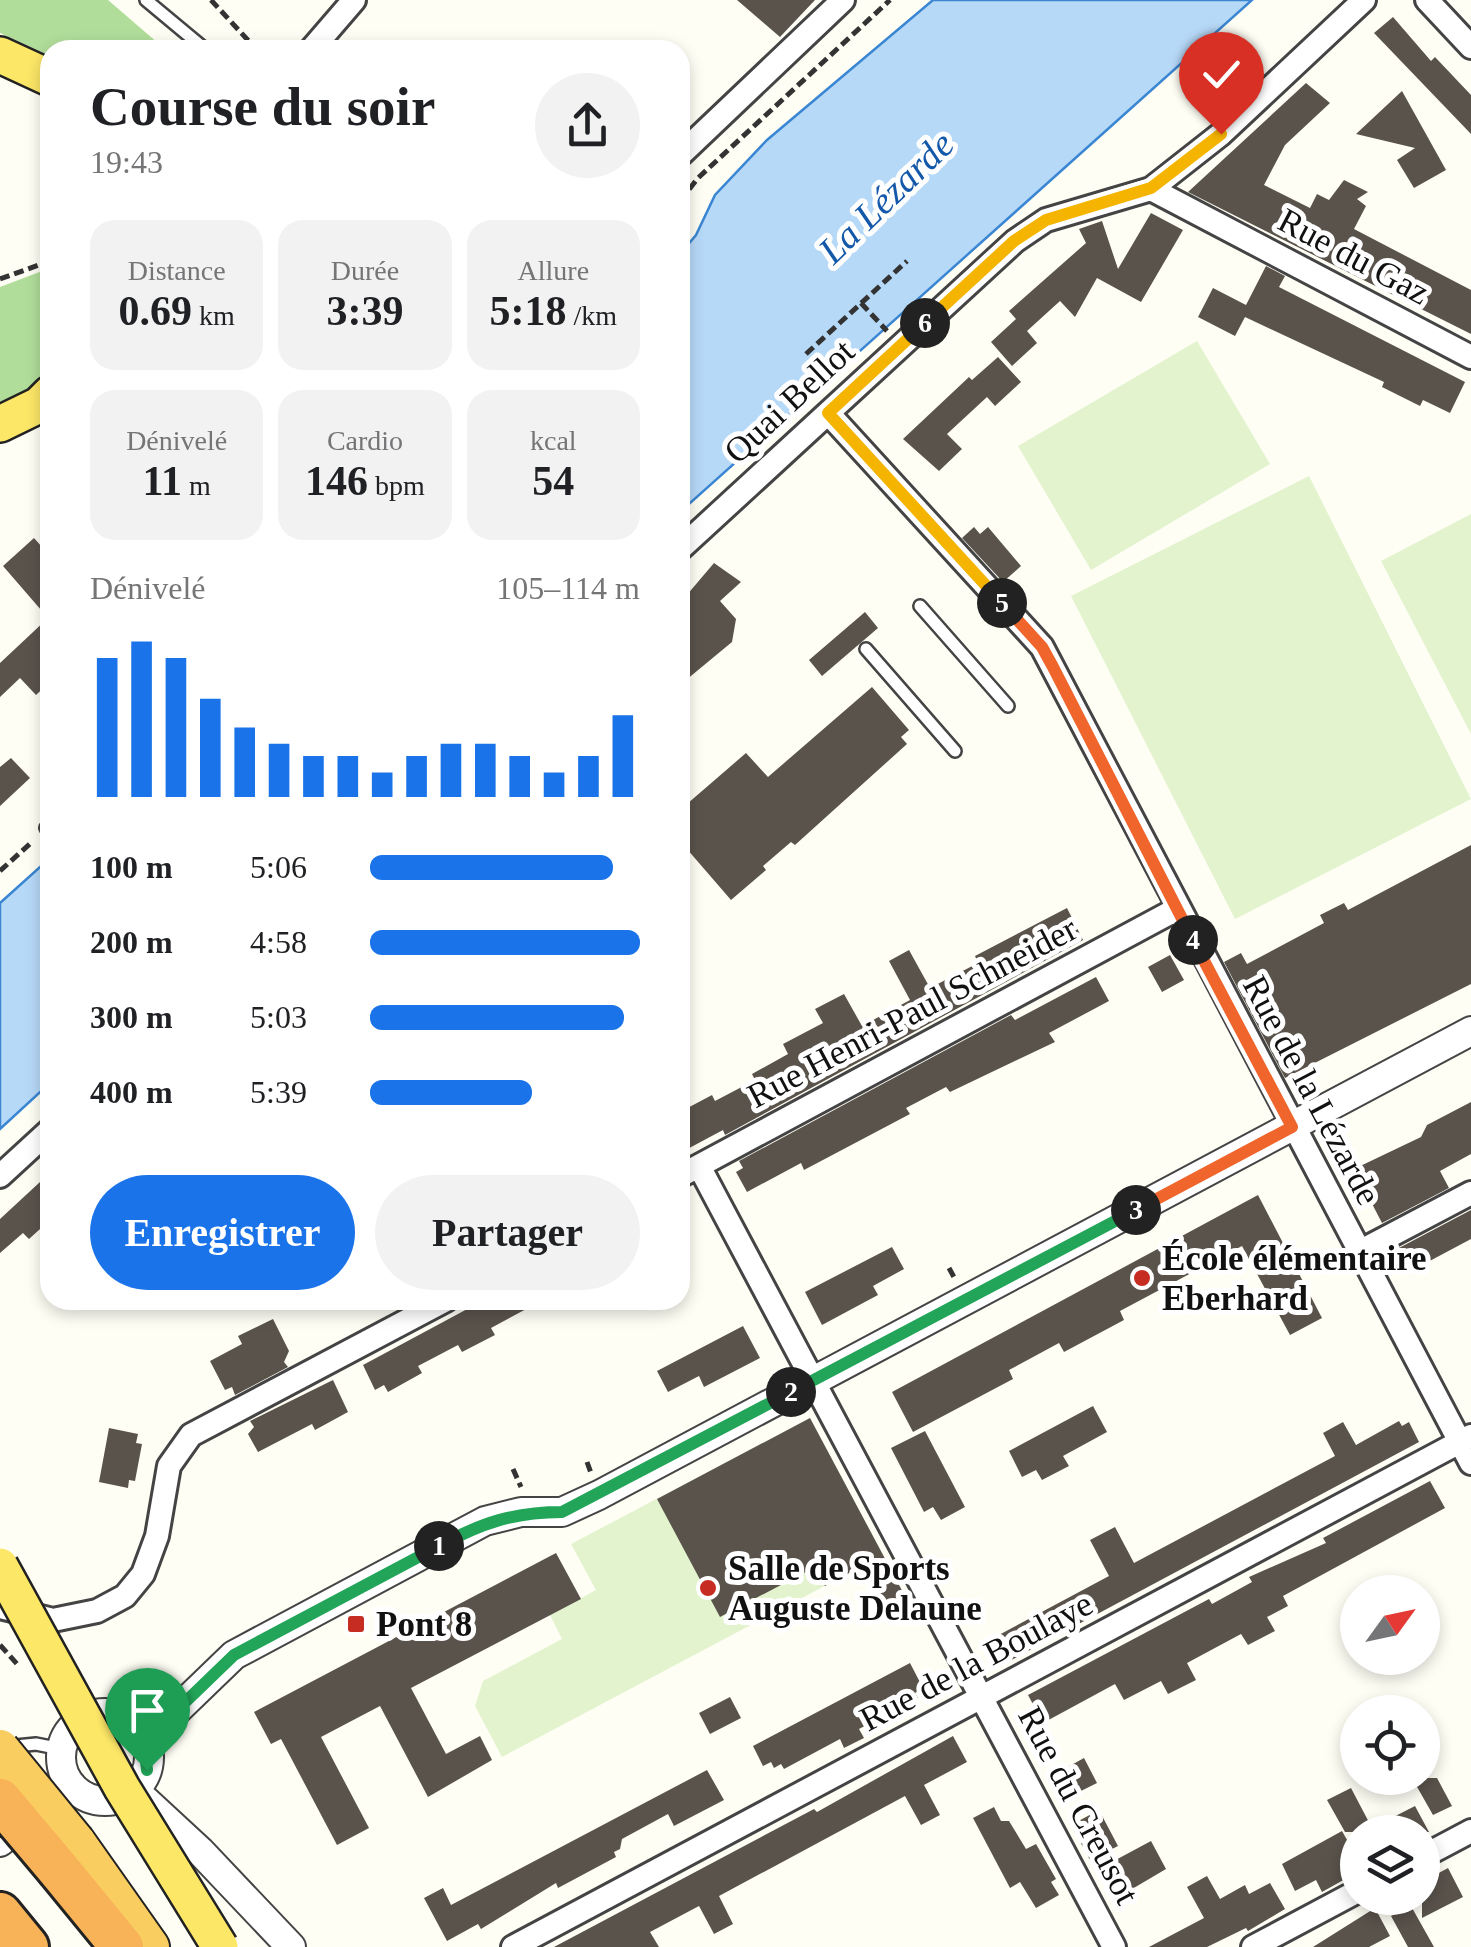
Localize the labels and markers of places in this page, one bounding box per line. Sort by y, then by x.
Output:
pin [1179,32,1264,135]
pin: 6 [900,298,950,348]
pin: 5 [977,578,1027,628]
pin: 4 [1168,915,1218,965]
pin: 3 [1111,1185,1161,1235]
place label: École élémentaire Eberhard [1162,1239,1427,1318]
marker: École élémentaire Eberhard [1131,1267,1153,1289]
pin: 2 [766,1367,816,1417]
pin: 1 [414,1521,464,1571]
place label: Salle de Sports Auguste Delaune [728,1549,982,1628]
marker: Salle de Sports Auguste Delaune [697,1577,719,1599]
place label: Pont 8 [376,1605,472,1644]
marker: Pont 8 [345,1613,367,1635]
pin [105,1668,190,1771]

